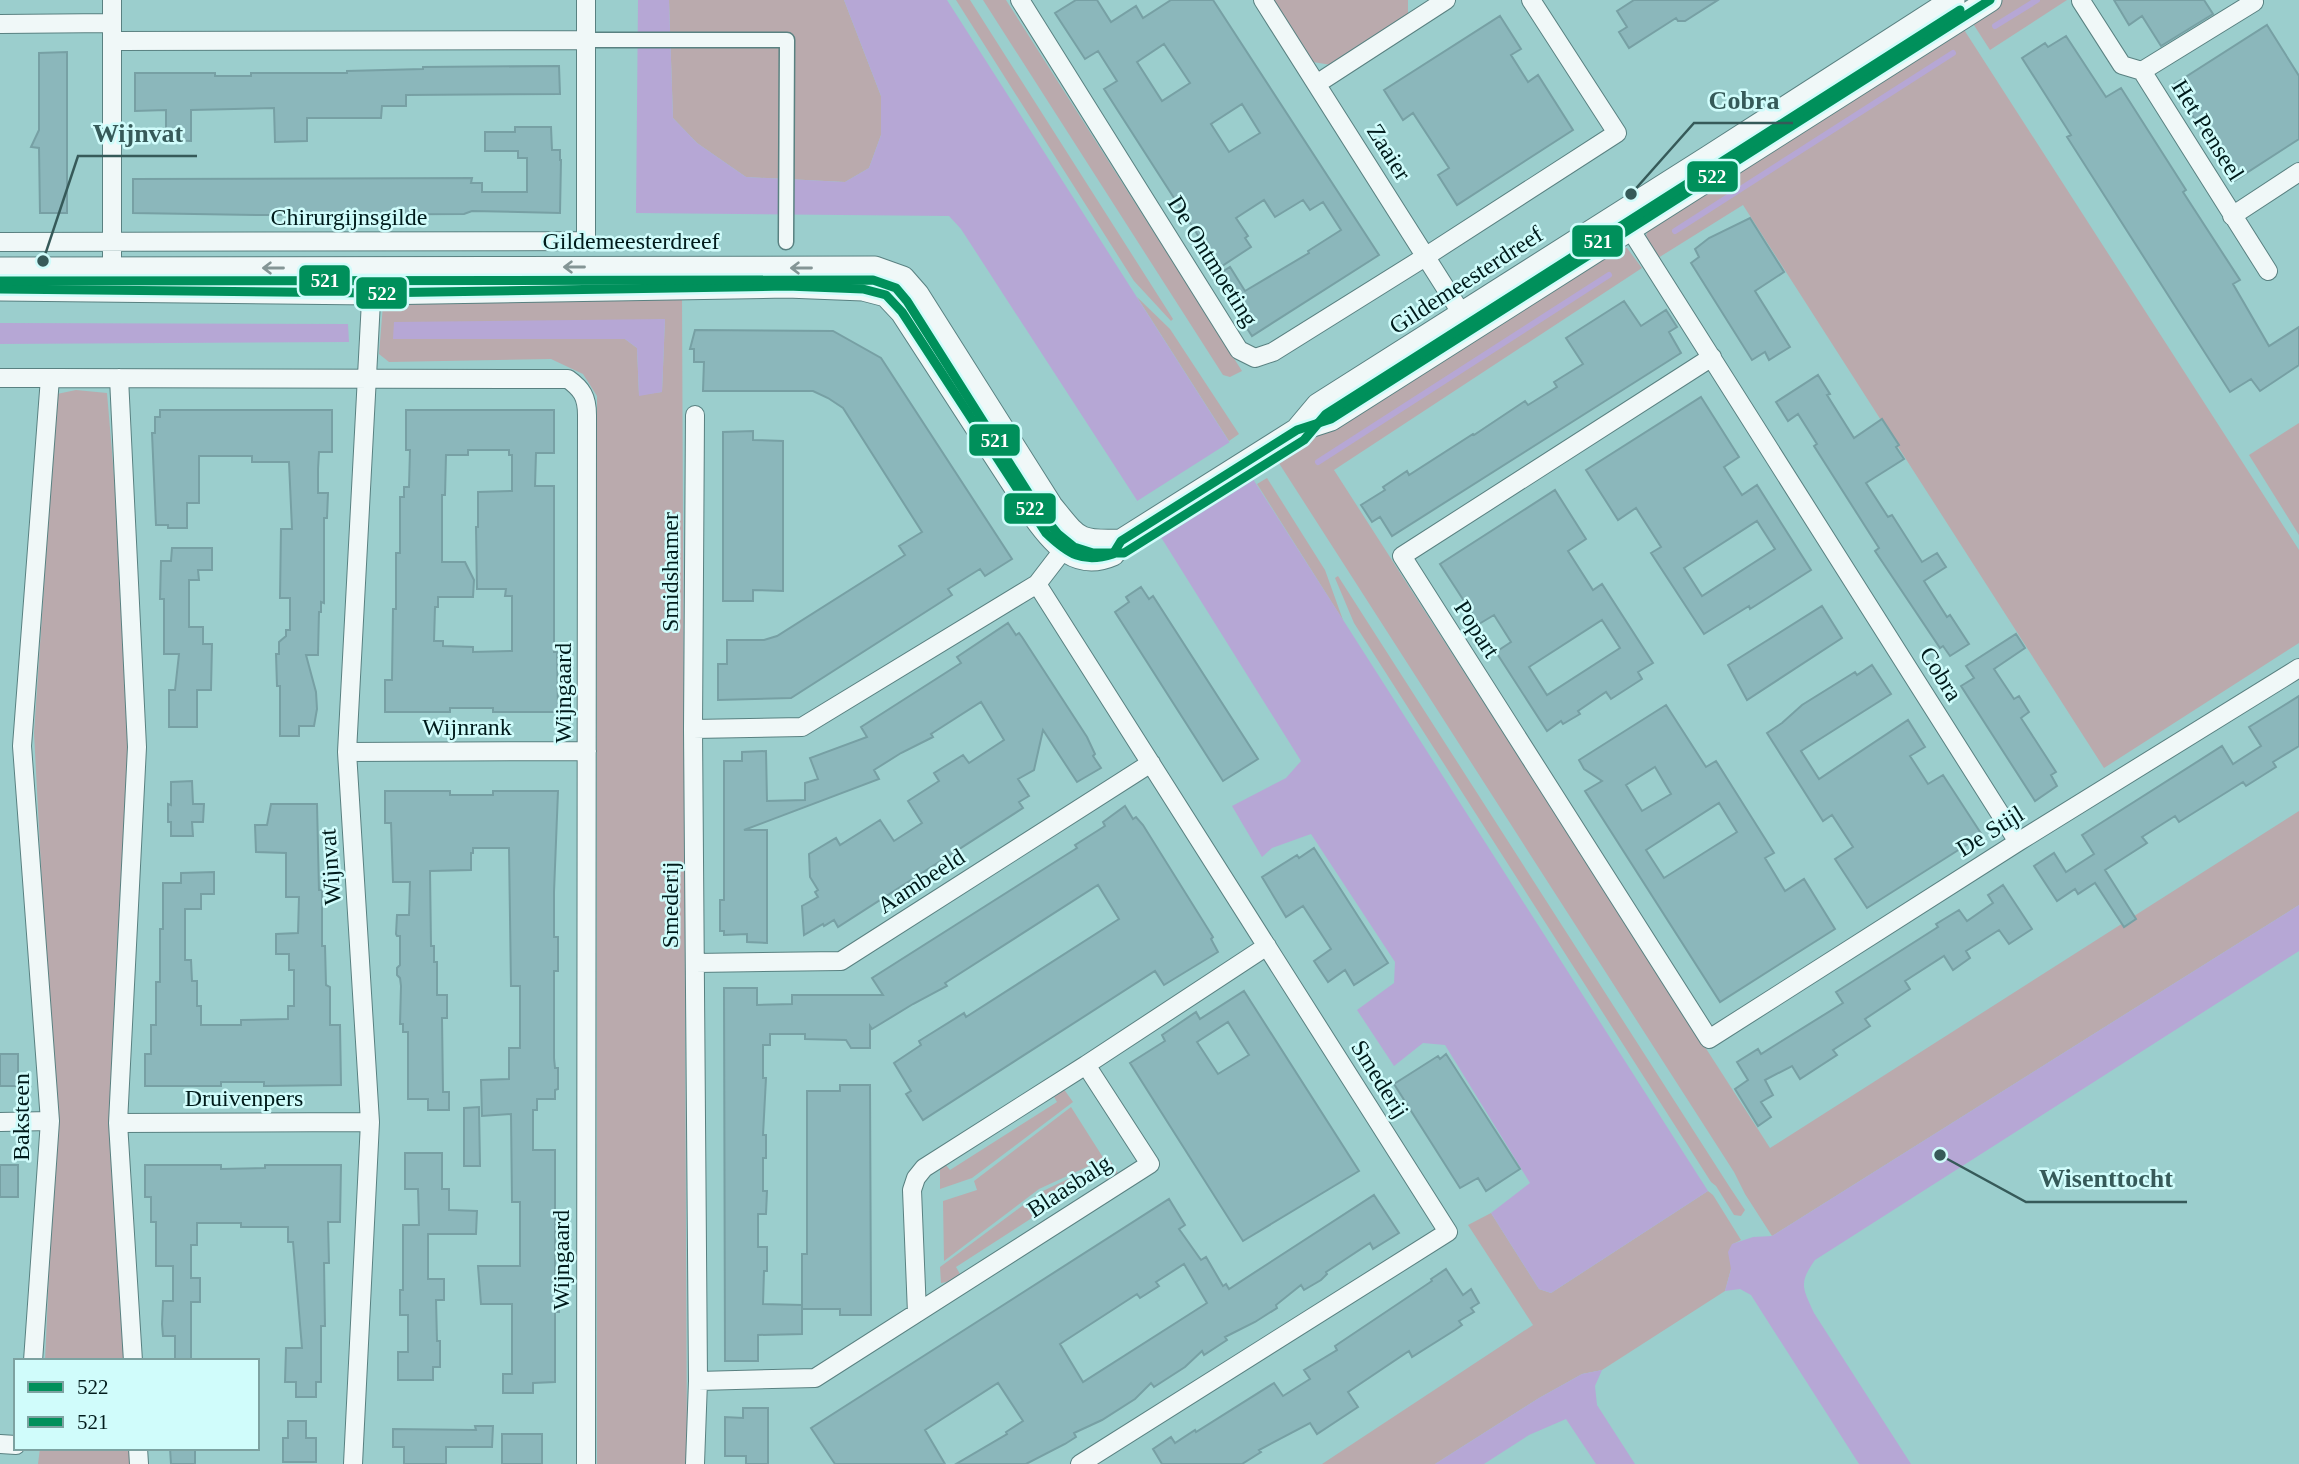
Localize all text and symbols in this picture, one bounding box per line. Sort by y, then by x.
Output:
street label: Het Penseel [2167,75,2249,185]
callout: Cobra [1694,76,1793,123]
text: Cobra [1709,86,1779,115]
callout: Wijnvat [78,109,197,156]
text: Wijnvat [93,119,184,148]
street label: Zaaier [1362,119,1416,185]
line badge: 522 [1686,160,1739,193]
text: 522 [1698,166,1726,187]
street label: De Ontmoeting [1163,191,1263,331]
street label: Chirurgijnsgilde [271,204,427,230]
street label: Gildemeesterdreef [1385,221,1547,339]
line badge: 521 [1571,224,1624,258]
street label: Gildemeesterdreef [542,228,720,254]
text: 521 [1584,231,1612,252]
one-way arrow [563,260,586,274]
one-way arrow [262,261,285,275]
one-way arrow [790,261,813,275]
line badge: 521 [298,264,351,297]
text: 521 [311,270,339,291]
line badge: 522 [355,276,408,310]
text: 522 [368,283,396,304]
line badge: 521 [968,423,1021,457]
text: 521 [981,430,1009,451]
line badge: 522 [1003,492,1057,525]
text: 522 [1016,498,1044,519]
street label: Smidshamer [657,512,683,632]
street label: Popart [1449,596,1505,663]
street label: Cobra [1914,642,1968,706]
street label: Wijngaard [550,643,576,743]
street label: Wijnrank [422,714,512,740]
street label: De Stijl [1952,800,2029,862]
street label: Wijnvat [314,828,346,906]
street label: Aambeeld [873,843,969,919]
street label: Smederij [657,862,683,948]
street label: Smederij [1346,1035,1414,1123]
street label: Baksteen [8,1073,34,1161]
street label: Druivenpers [185,1085,303,1111]
street label: Blaasbalg [1022,1149,1116,1223]
callout: Wisenttocht [2026,1155,2187,1202]
text: Wisenttocht [2039,1164,2173,1193]
street label: Wijngaard [548,1210,574,1310]
legend [14,1359,259,1450]
text: 522 [77,1375,109,1399]
text: 521 [77,1410,109,1434]

